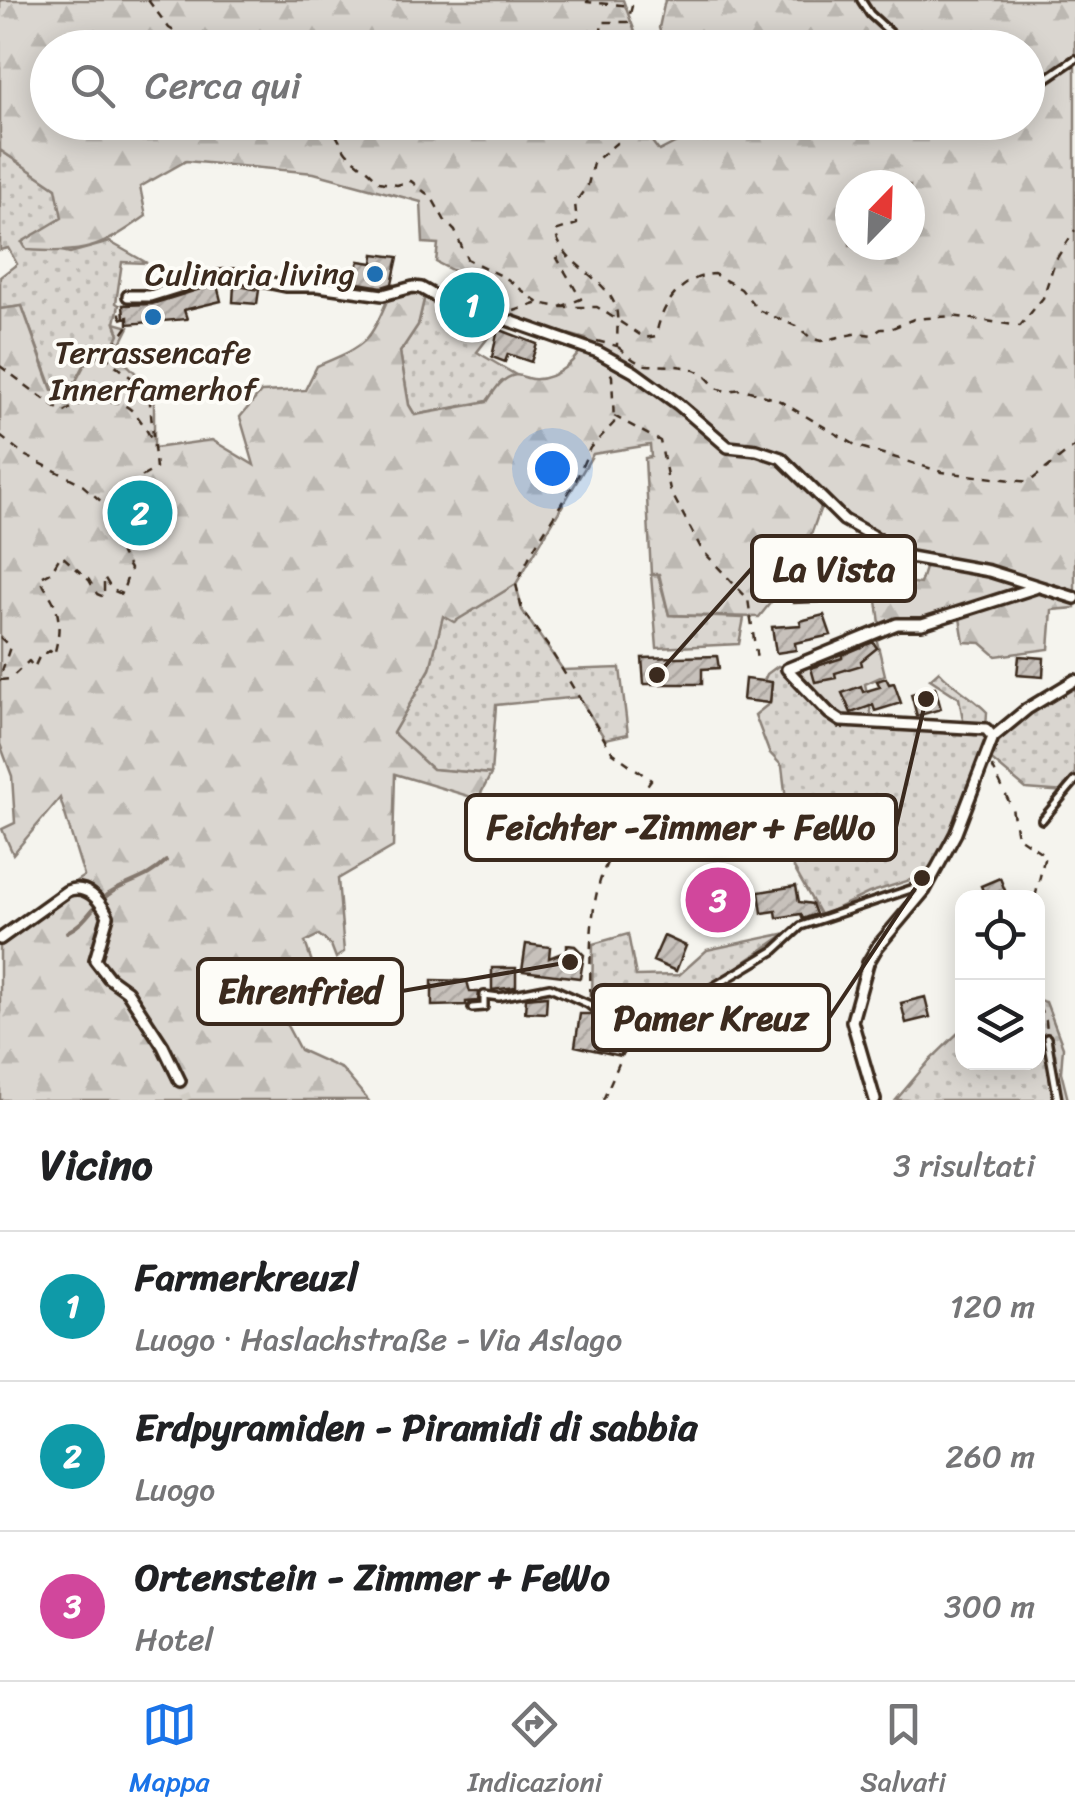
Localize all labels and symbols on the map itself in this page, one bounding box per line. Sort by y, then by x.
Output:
north arrow [835,170,925,260]
place label: Culinaria living [145,246,355,303]
marker: Culinaria living [364,263,386,285]
pin: 1 [440,268,504,342]
marker: Terrassencafe Innerfamerhof [142,306,164,328]
place label: Terrassencafe Innerfamerhof [48,324,261,418]
your location [527,443,578,494]
pin: 2 [108,476,172,550]
callout: La Vista [752,536,915,601]
text: La Vista [773,538,896,600]
callout: Feichter -Zimmer + FeWo [466,795,896,860]
text: Feichter -Zimmer + FeWo [486,796,876,858]
pin: 3 [686,862,750,938]
callout: Ehrenfried [198,959,402,1024]
text: Ehrenfried [218,960,385,1022]
callout: Pamer Kreuz [593,985,829,1050]
text: Pamer Kreuz [613,987,810,1049]

